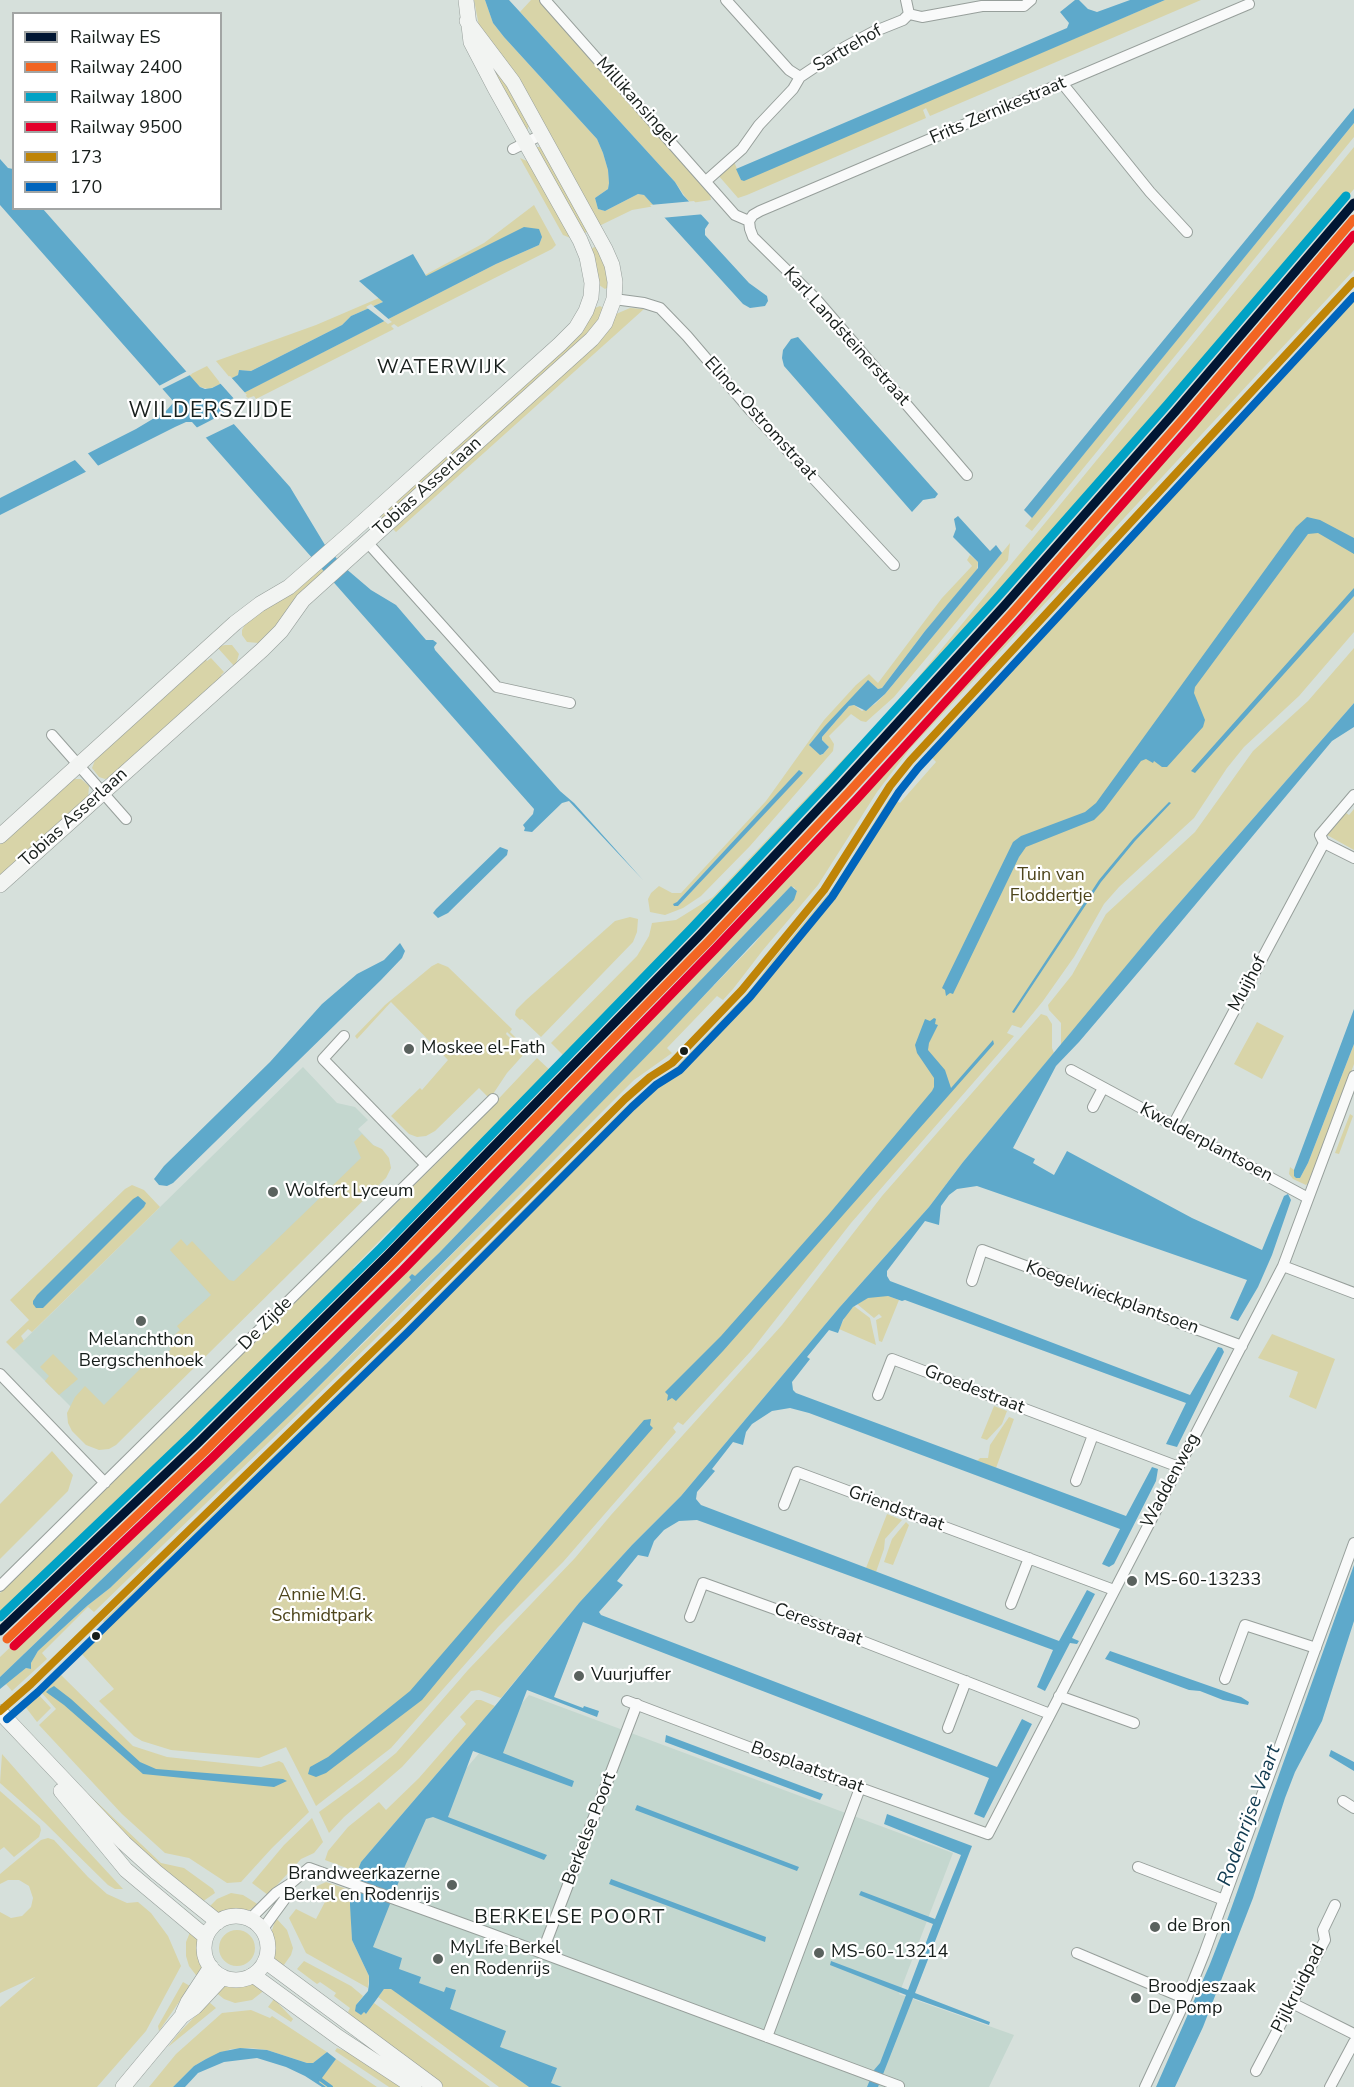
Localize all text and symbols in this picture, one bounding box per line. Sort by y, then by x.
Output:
legend [12,12,222,210]
street label: Sartrehof [810,21,886,77]
text: Railway ES [70,25,161,49]
street label: Millikansingel [591,53,681,151]
text: Railway 2400 [70,55,182,79]
street label: Frits Zernikestraat [927,73,1069,149]
text: Railway 1800 [70,85,182,109]
text: Railway 9500 [70,115,182,139]
text: 173 [70,145,102,169]
text: 170 [70,175,102,199]
street label: Karl Landsteinerstraat [778,263,914,411]
street label: Elinor Ostromstraat [699,353,821,485]
district label: WATERWIJK [377,356,507,380]
district label: WILDERSZIJDE [129,399,293,425]
street label: Tobias Asserlaan [370,433,486,541]
street label: Tobias Asserlaan [16,764,132,872]
park label: Tuin van Floddertje [1010,865,1092,908]
street label: Muijhof [1224,952,1272,1016]
place label: Moskee el-Fath [421,1038,546,1060]
marker: Moskee el-Fath [402,1042,416,1056]
unlabelled marker [678,1045,690,1057]
street label: Kwelderplantsoen [1136,1099,1276,1187]
place label: Wolfert Lyceum [285,1181,413,1203]
marker: Wolfert Lyceum [266,1185,280,1199]
street label: Koegelwieckplantsoen [1023,1257,1201,1339]
street label: De Zijde [235,1293,297,1355]
marker: Melanchthon Bergschenhoek [134,1314,148,1328]
place label: Melanchthon Bergschenhoek [79,1330,203,1372]
street label: Groedestraat [921,1361,1027,1419]
street label: Waddenweg [1137,1430,1205,1532]
street label: Griendstraat [845,1482,947,1536]
place label: MS-60-13233 [1144,1570,1261,1592]
marker: MS-60-13233 [1125,1574,1139,1588]
park label: Annie M.G. Schmidtpark [271,1585,373,1628]
street label: Ceresstraat [771,1599,865,1651]
unlabelled marker [90,1630,102,1642]
place label: Vuurjuffer [591,1665,671,1687]
marker: Vuurjuffer [572,1669,586,1683]
street label: Bosplaatstraat [748,1738,866,1798]
water label: Rodenrijse Vaart [1213,1742,1287,1890]
street label: Berkelse Poort [559,1770,621,1888]
place label: Brandweerkazerne Berkel en Rodenrijs [283,1864,440,1906]
marker: Brandweerkazerne Berkel en Rodenrijs [445,1878,459,1892]
district label: BERKELSE POORT [474,1906,666,1930]
place label: de Bron [1167,1916,1230,1938]
marker: de Bron [1148,1920,1162,1934]
place label: MyLife Berkel en Rodenrijs [450,1938,560,1980]
street label: Pijlkruidpad [1268,1941,1330,2037]
place label: MS-60-13214 [831,1942,948,1964]
marker: MS-60-13214 [812,1946,826,1960]
marker: MyLife Berkel en Rodenrijs [431,1952,445,1966]
place label: Broodjeszaak De Pomp [1148,1977,1256,2020]
marker: Broodjeszaak De Pomp [1129,1991,1143,2005]

